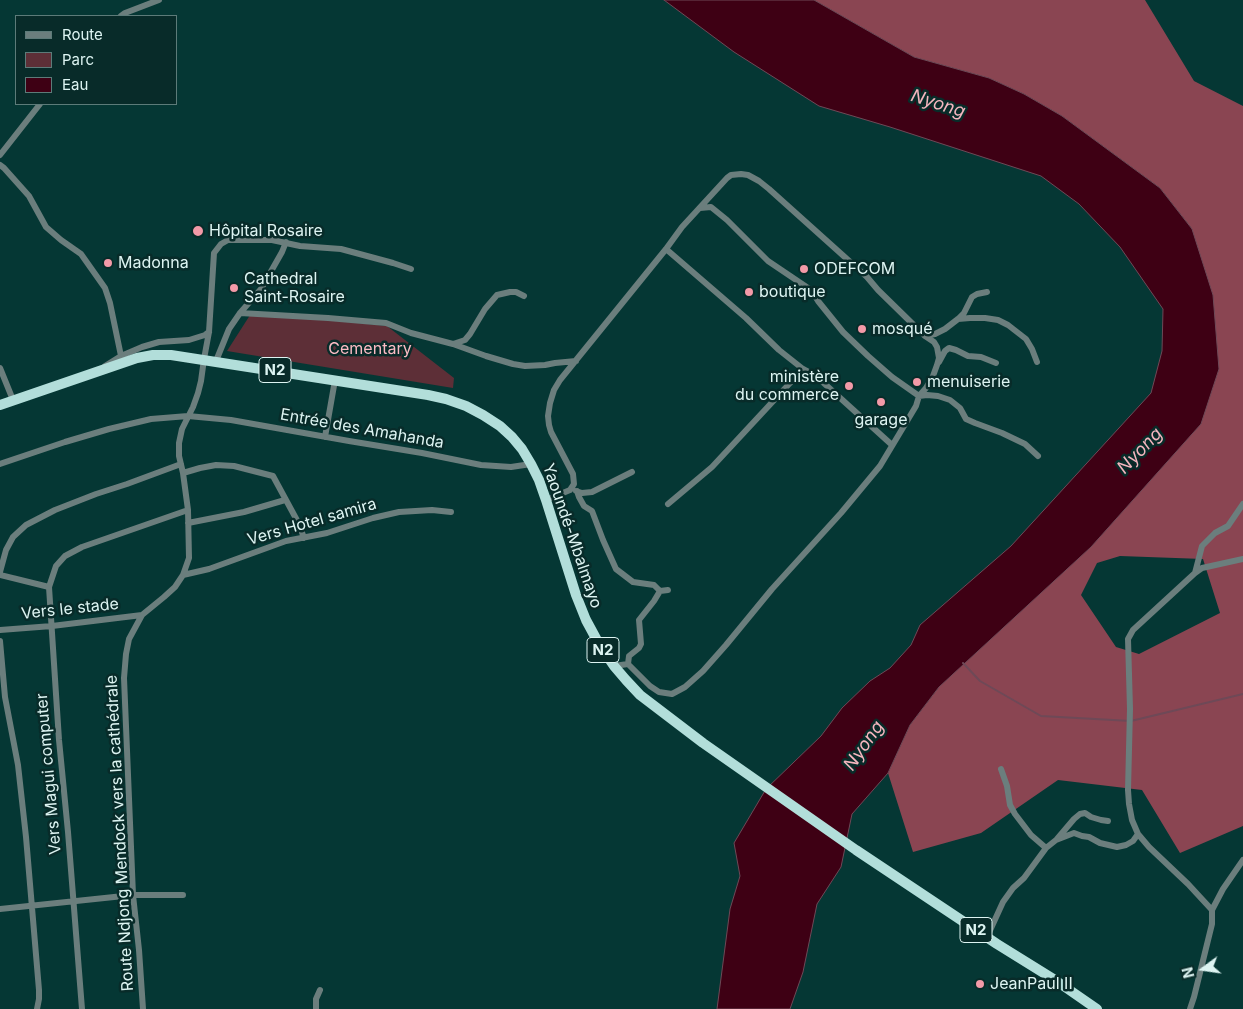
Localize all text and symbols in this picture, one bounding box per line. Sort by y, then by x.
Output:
legend [15,15,178,105]
text: Route [62,25,103,44]
text: Parc [62,50,94,69]
text: Eau [62,75,88,94]
water label: Nyong [908,85,968,123]
place label: Hôpital Rosaire [209,221,323,241]
marker: Hôpital Rosaire [191,224,205,238]
place label: Madonna [118,253,189,273]
marker: Madonna [102,257,114,269]
place label: ODEFCOM [814,259,895,279]
marker: ODEFCOM [798,263,810,275]
place label: Cathedral Saint-Rosaire [244,269,345,307]
marker: Cathedral Saint-Rosaire [228,282,240,294]
place label: boutique [759,282,826,302]
marker: boutique [743,286,755,298]
place label: mosqué [872,319,933,339]
marker: mosqué [856,323,868,335]
park label: Cementary [328,339,412,359]
road number: N2 [259,358,291,382]
place label: ministère du commerce [735,367,839,405]
place label: menuiserie [927,372,1010,392]
marker: menuiserie [911,376,923,388]
marker: ministère du commerce [843,380,855,392]
marker: garage [875,396,887,408]
street label: Entrée des Amahanda [279,405,445,453]
place label: garage [855,410,907,430]
water label: Nyong [1113,423,1167,479]
street label: Yaoundé-Mbalmayo [538,461,606,611]
street label: Vers Hotel samira [245,494,379,550]
street label: Vers le stade [20,594,120,624]
road number: N2 [587,638,619,662]
street label: Route Ndjong Mendock vers la cathédrale [102,674,138,992]
street label: Vers Magui computer [32,692,66,856]
water label: Nyong [839,717,889,775]
road number: N2 [960,918,992,942]
north arrow [1178,944,1228,994]
text: N [1178,966,1198,980]
place label: JeanPaul II [990,974,1073,994]
marker: JeanPaul II [974,978,986,990]

